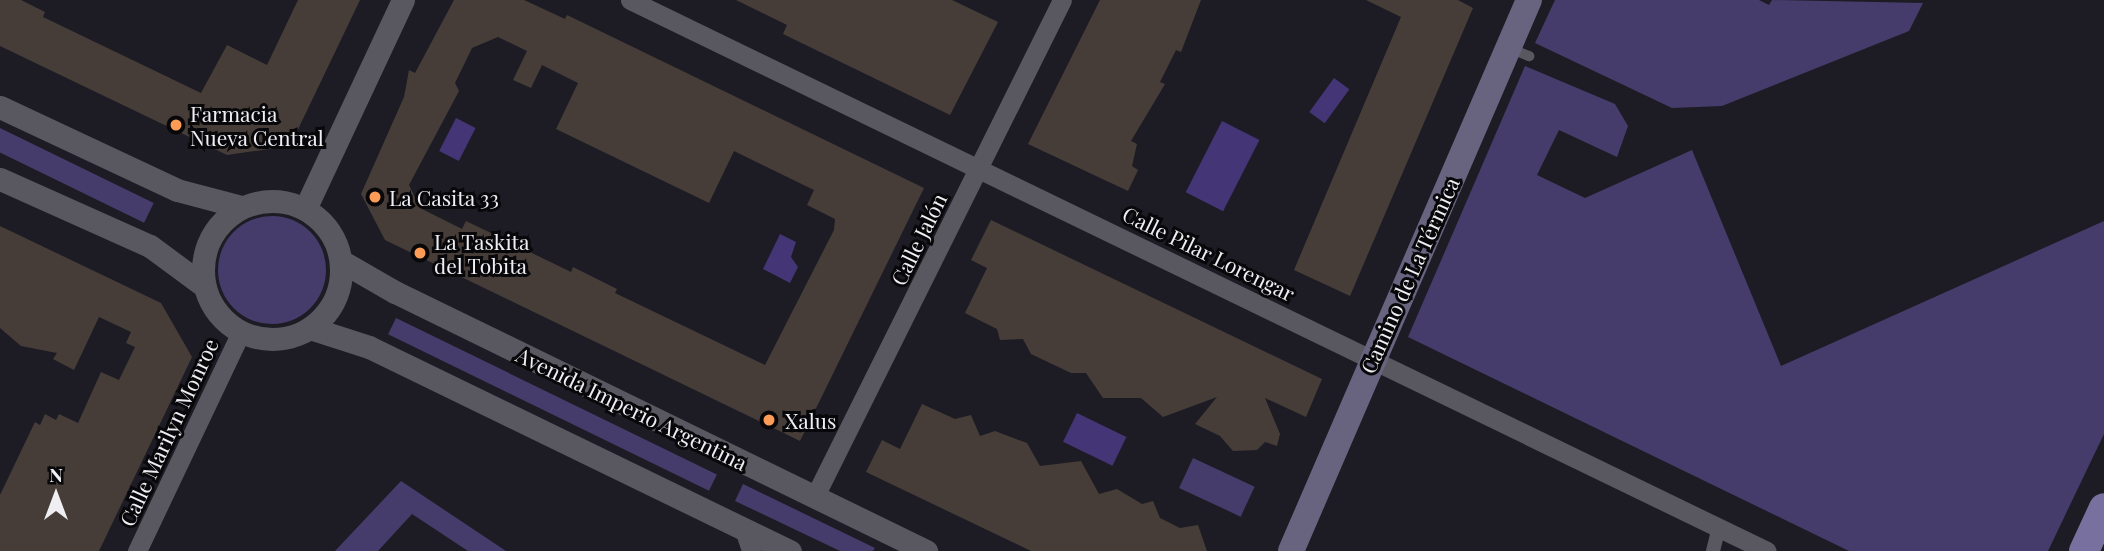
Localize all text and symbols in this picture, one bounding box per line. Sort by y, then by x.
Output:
place label: Farmacia Nueva Central [190,100,324,150]
marker: Farmacia Nueva Central [168,117,184,133]
street label: Camino de La Térmica [1354,173,1464,377]
place label: La Casita 33 [389,184,500,210]
marker: La Casita 33 [367,189,383,205]
street label: Calle Jalón [885,189,951,289]
street label: Calle Pilar Lorengar [1119,200,1299,306]
place label: La Taskita del Tobita [434,228,530,278]
marker: La Taskita del Tobita [412,245,428,261]
street label: Calle Marilyn Monroe [113,334,223,530]
street label: Avenida Imperio Argentina [512,341,752,475]
place label: Xalus [785,407,836,433]
marker: Xalus [759,410,779,430]
north arrow [21,460,91,530]
text: N [49,461,63,487]

